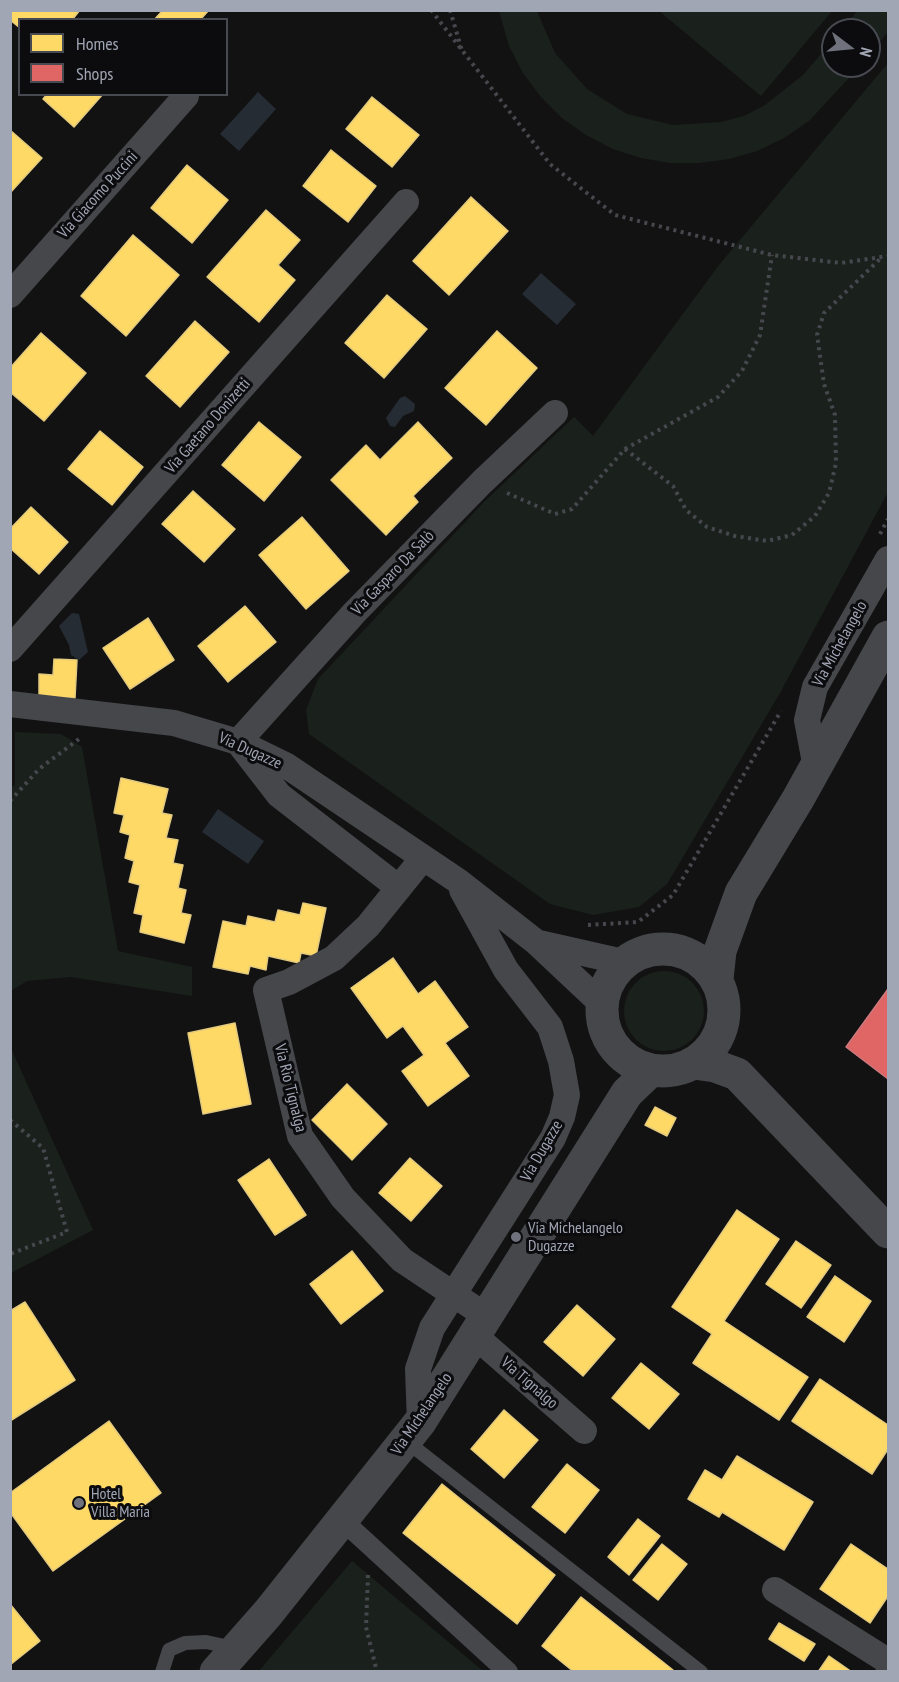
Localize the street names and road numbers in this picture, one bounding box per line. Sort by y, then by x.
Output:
street label: Via Giacomo Puccini [54,148,142,242]
street label: Via Gaetano Donizetti [161,374,255,478]
street label: Via Gasparo Da Salò [348,527,438,619]
street label: Via Michelangelo [809,598,871,690]
street label: Via Dugazze [215,729,285,773]
street label: Via Rio Tignalga [270,1042,310,1134]
street label: Via Dugazze [517,1117,567,1185]
street label: Via Tignalgo [497,1353,561,1413]
street label: Via Michelangelo [387,1369,457,1459]

